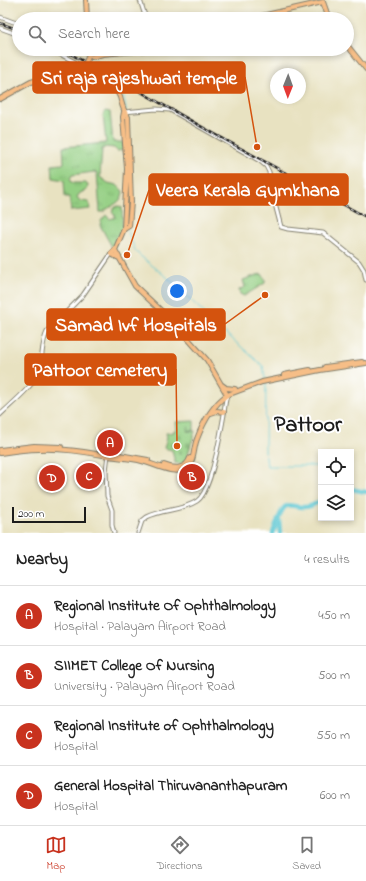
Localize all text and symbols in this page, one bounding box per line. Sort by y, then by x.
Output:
search box [12,12,354,56]
icon: search [26,23,48,45]
text: Search here [58,23,130,45]
callout: Sri raja rajeshwari temple [33,62,245,93]
text: Sri raja rajeshwari temple [41,66,238,93]
north arrow [270,68,306,104]
callout: Veera Kerala Gymkhana [149,174,348,205]
text: Veera Kerala Gymkhana [155,178,340,207]
your location [167,281,187,301]
callout: Samad Ivf Hospitals [47,309,225,340]
text: Samad Ivf Hospitals [55,313,217,340]
callout: Pattoor cemetery [25,354,176,385]
text: Pattoor cemetery [33,358,168,387]
district label: Pattoor [274,410,343,442]
pin: A [97,428,123,458]
map controls [318,449,354,521]
button: locate [318,449,354,485]
pin: C [76,461,102,491]
pin: B [179,462,205,492]
pin: D [39,463,65,493]
button: layers [318,485,354,521]
scale bar [12,505,86,524]
text: 200 m [18,506,44,522]
text: Nearby [16,547,68,572]
text: 4 results [304,550,350,569]
text: Regional Institute Of Ophthalmology [54,595,276,617]
text: A [25,606,33,625]
text: 450 m [318,606,350,625]
text: Hospital · Palayam Airport Road [54,617,226,636]
text: SIIMET College Of Nursing [54,655,214,677]
text: B [25,666,33,685]
text: 500 m [318,666,350,685]
text: University · Palayam Airport Road [54,677,235,696]
text: Regional Institute of Ophthalmology [54,715,274,737]
text: C [25,726,33,745]
text: 550 m [316,726,350,745]
text: Hospital [54,737,98,756]
text: General Hospital Thiruvananthapuram [54,775,287,797]
text: D [24,786,34,805]
text: 600 m [320,786,350,805]
text: Hospital [54,797,98,816]
tab: Map [45,834,67,874]
tab: Directions [157,834,202,874]
tab: Saved [292,834,321,874]

